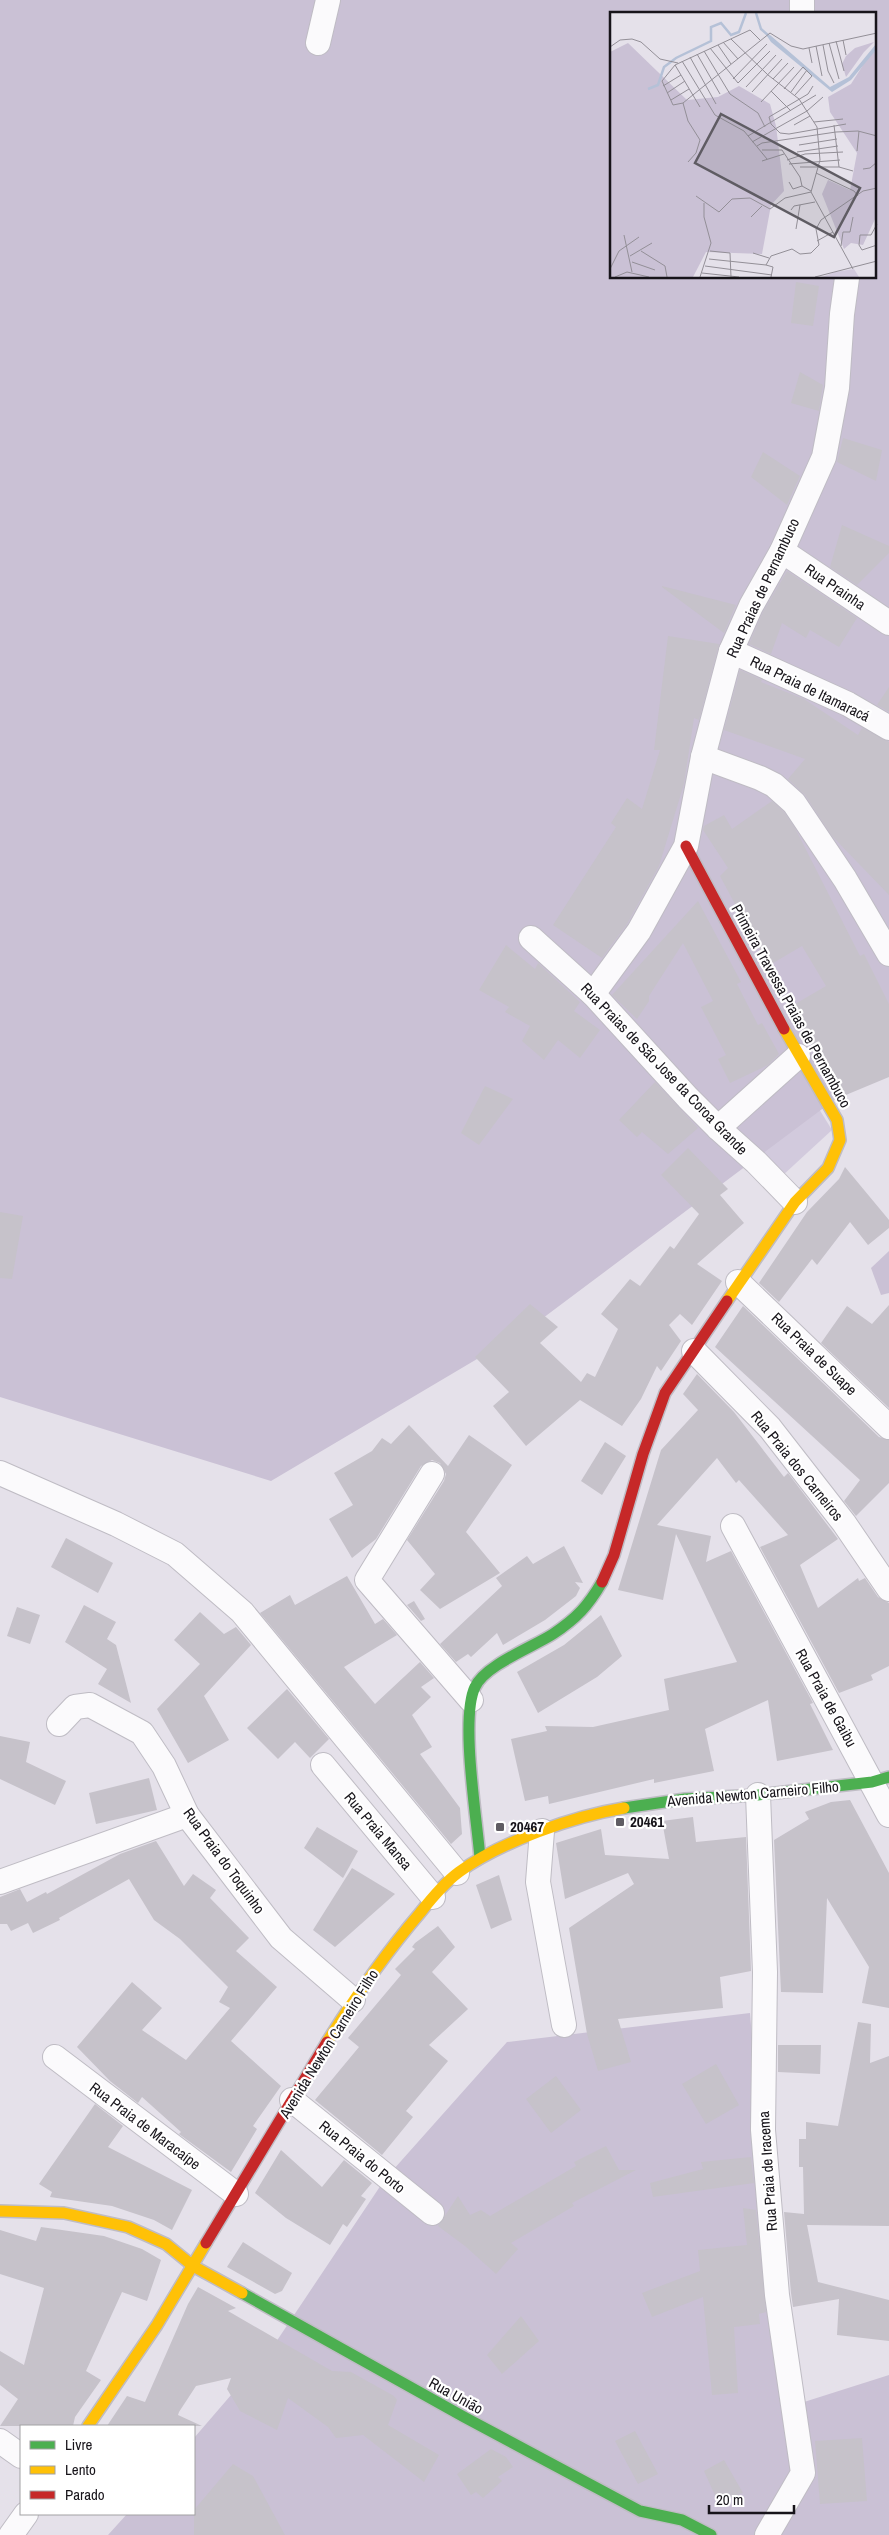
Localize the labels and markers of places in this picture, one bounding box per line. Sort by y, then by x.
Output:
place label: 20461 [630,1811,664,1832]
place label: 20467 [510,1816,544,1837]
marker: 20461 [614,1816,626,1828]
marker: 20467 [494,1821,506,1833]

